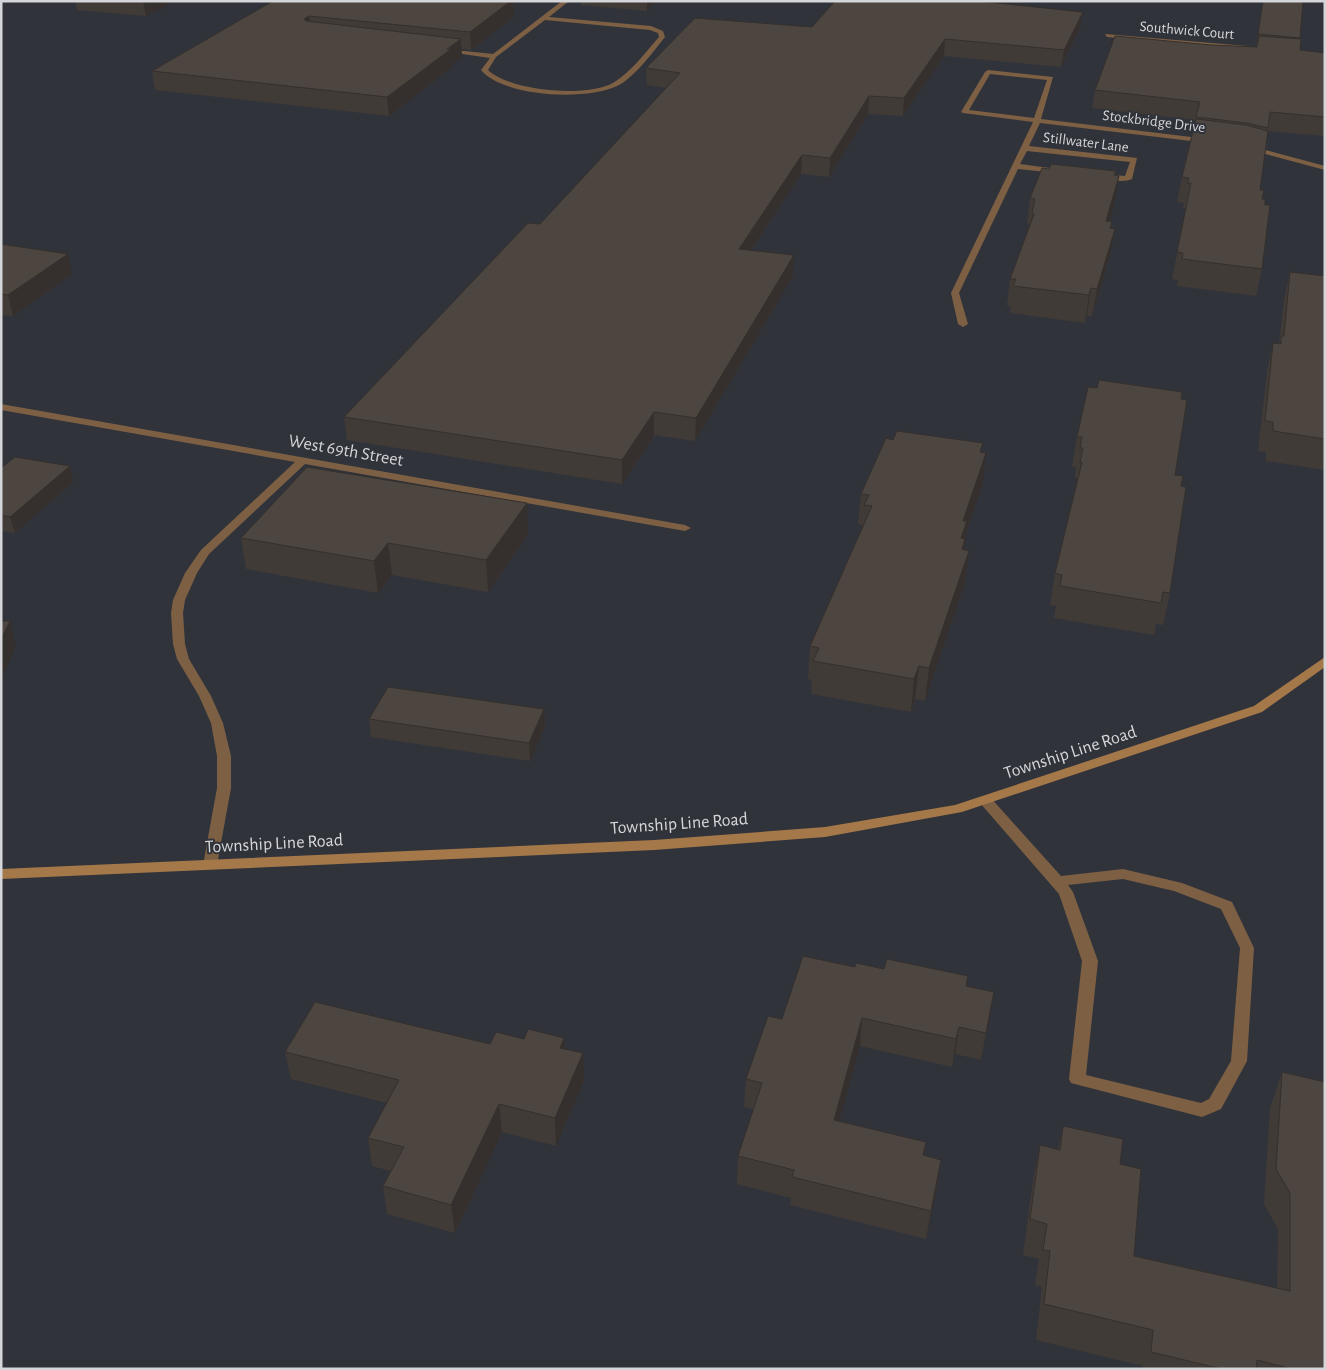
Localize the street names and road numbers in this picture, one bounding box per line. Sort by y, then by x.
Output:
street label: Southwick Court [1139,19,1235,42]
street label: Stockbridge Drive [1102,108,1206,135]
street label: Stillwater Lane [1042,130,1130,155]
street label: West 69th Street [287,432,405,470]
street label: Township Line Road [1002,723,1139,783]
street label: Township Line Road [609,810,749,838]
street label: Township Line Road [204,831,344,857]

